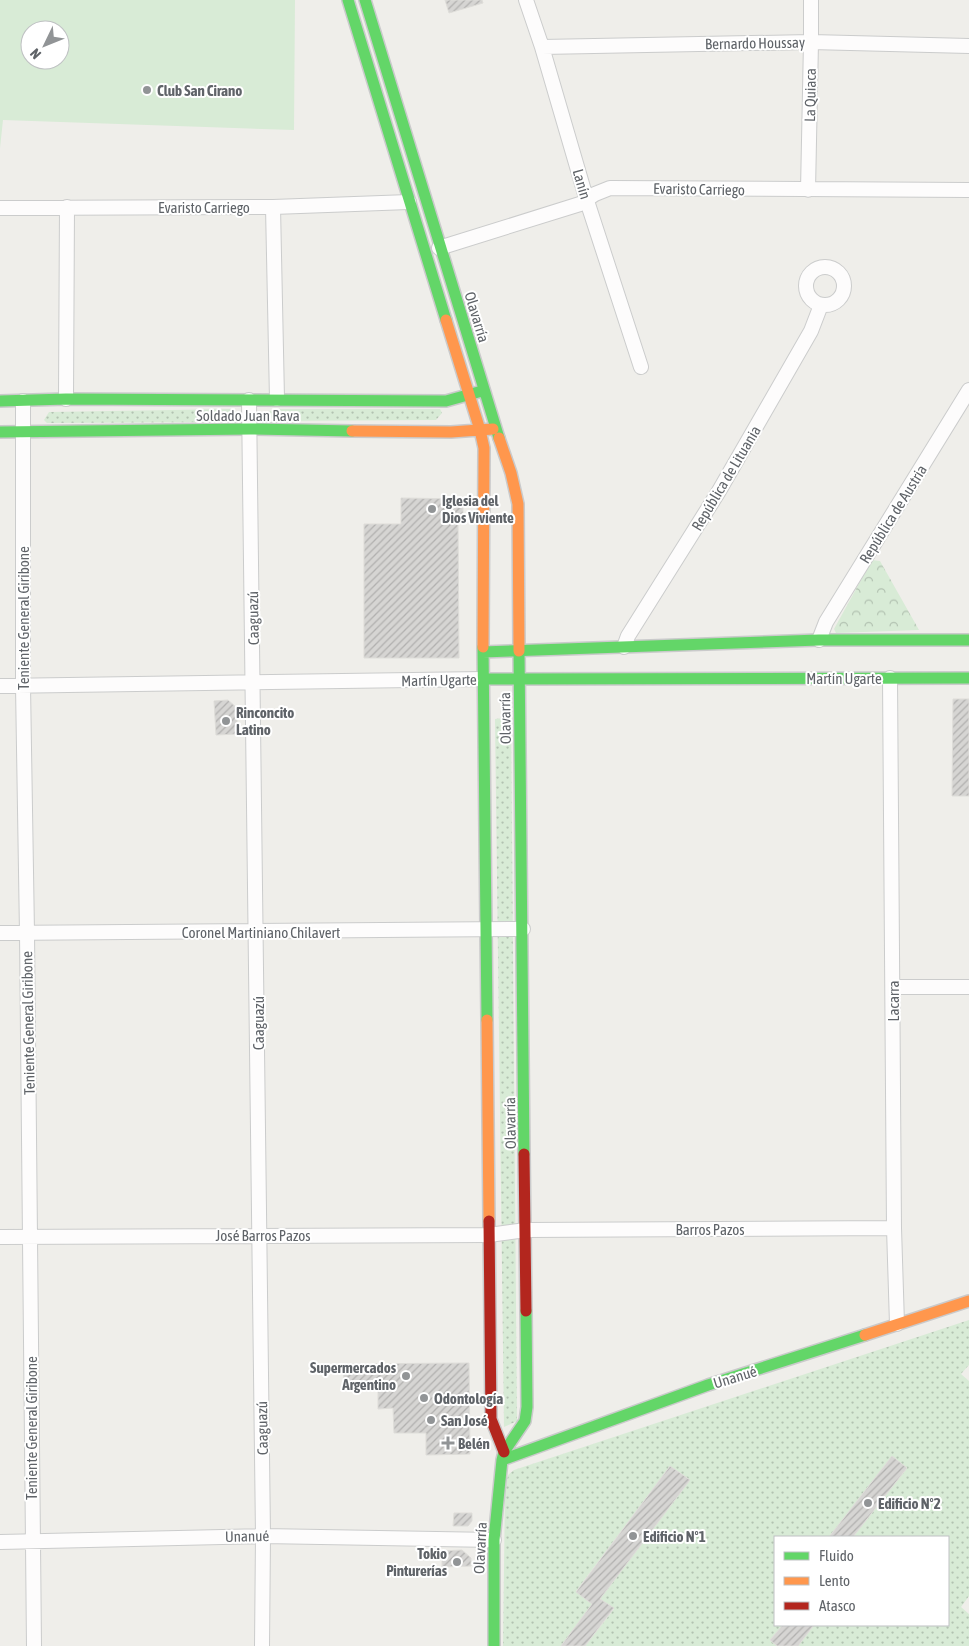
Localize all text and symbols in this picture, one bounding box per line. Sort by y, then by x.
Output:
north arrow [20,20,70,70]
street label: Bernardo Houssay [705,34,805,52]
text: N [27,45,44,62]
street label: La Quiaca [801,68,819,122]
place label: Club San Cirano [157,82,242,99]
marker: Club San Cirano [141,84,153,96]
street label: Lanín [570,167,594,201]
street label: Evaristo Carriego [653,180,745,198]
street label: Evaristo Carriego [158,199,250,216]
street label: Olavarría [461,290,493,344]
street label: Soldado Juan Rava [196,407,300,424]
street label: República de Lituania [688,422,764,533]
street label: República de Austria [856,462,930,566]
place label: Iglesia del Dios Viviente [442,492,514,526]
marker: Iglesia del Dios Viviente [426,503,438,515]
street label: Teniente General Giribone [15,546,32,690]
street label: Caaguazú [244,591,262,645]
street label: Martín Ugarte [806,670,882,687]
street label: Martín Ugarte [401,671,477,689]
street label: Olavarría [496,692,514,744]
place label: Rinconcito Latino [236,704,294,738]
marker: Rinconcito Latino [220,715,232,727]
street label: Coronel Martiniano Chilavert [182,924,340,941]
street label: Teniente General Giribone [18,951,38,1095]
street label: Lacarra [885,981,902,1021]
street label: Caaguazú [250,996,267,1050]
street label: Olavarría [501,1097,519,1149]
street label: Barros Pazos [676,1221,744,1238]
street label: José Barros Pazos [216,1227,310,1244]
street label: Teniente General Giribone [23,1356,40,1500]
place label: Supermercados Argentino [310,1359,397,1393]
street label: Unanué [711,1362,759,1392]
marker: Supermercados Argentino [400,1370,412,1382]
place label: Odontología [434,1390,503,1407]
marker: Odontología [418,1392,430,1404]
street label: Caaguazú [253,1401,271,1455]
place label: San José [441,1412,488,1429]
marker: San José [425,1414,437,1426]
place label: Belén [458,1435,490,1452]
marker: Belén [442,1437,454,1449]
place label: Edificio N°2 [878,1495,941,1512]
marker: Edificio N°2 [862,1497,874,1509]
street label: Olavarría [470,1522,490,1574]
street label: Unanué [225,1527,270,1545]
place label: Edificio N°1 [643,1528,706,1545]
marker: Edificio N°1 [627,1530,639,1542]
legend [774,1536,949,1626]
place label: Tokio Pinturerías [386,1545,448,1579]
text: Fluido [819,1547,854,1564]
marker: Tokio Pinturerías [451,1556,463,1568]
text: Lento [819,1572,850,1589]
text: Atasco [819,1597,856,1614]

